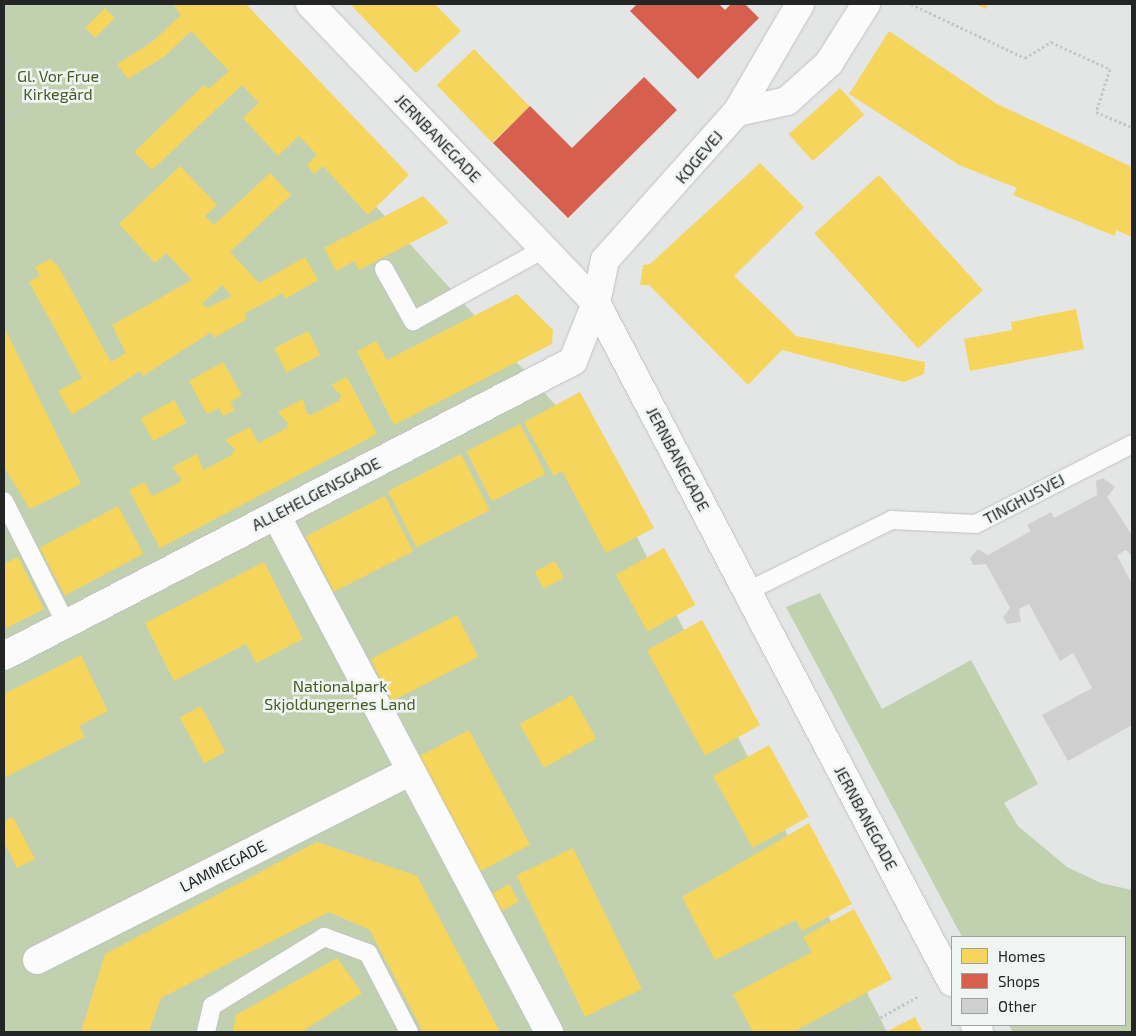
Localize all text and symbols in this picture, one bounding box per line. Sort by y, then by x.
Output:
park label: Gl. Vor Frue Kirkegård [17,66,99,104]
street label: JERNBANEGADE [391,90,485,186]
street label: KØGEVEJ [671,127,727,187]
street label: JERNBANEGADE [642,404,714,514]
street label: ALLEHELGENSGADE [248,453,384,535]
street label: TINGHUSVEJ [980,470,1068,528]
park label: Nationalpark Skjoldungernes Land [264,676,416,714]
street label: JERNBANEGADE [830,763,902,873]
street label: LAMMEGADE [176,836,270,896]
legend [951,936,1126,1026]
text: Homes [998,947,1045,965]
text: Shops [998,972,1040,990]
text: Other [998,997,1037,1015]

